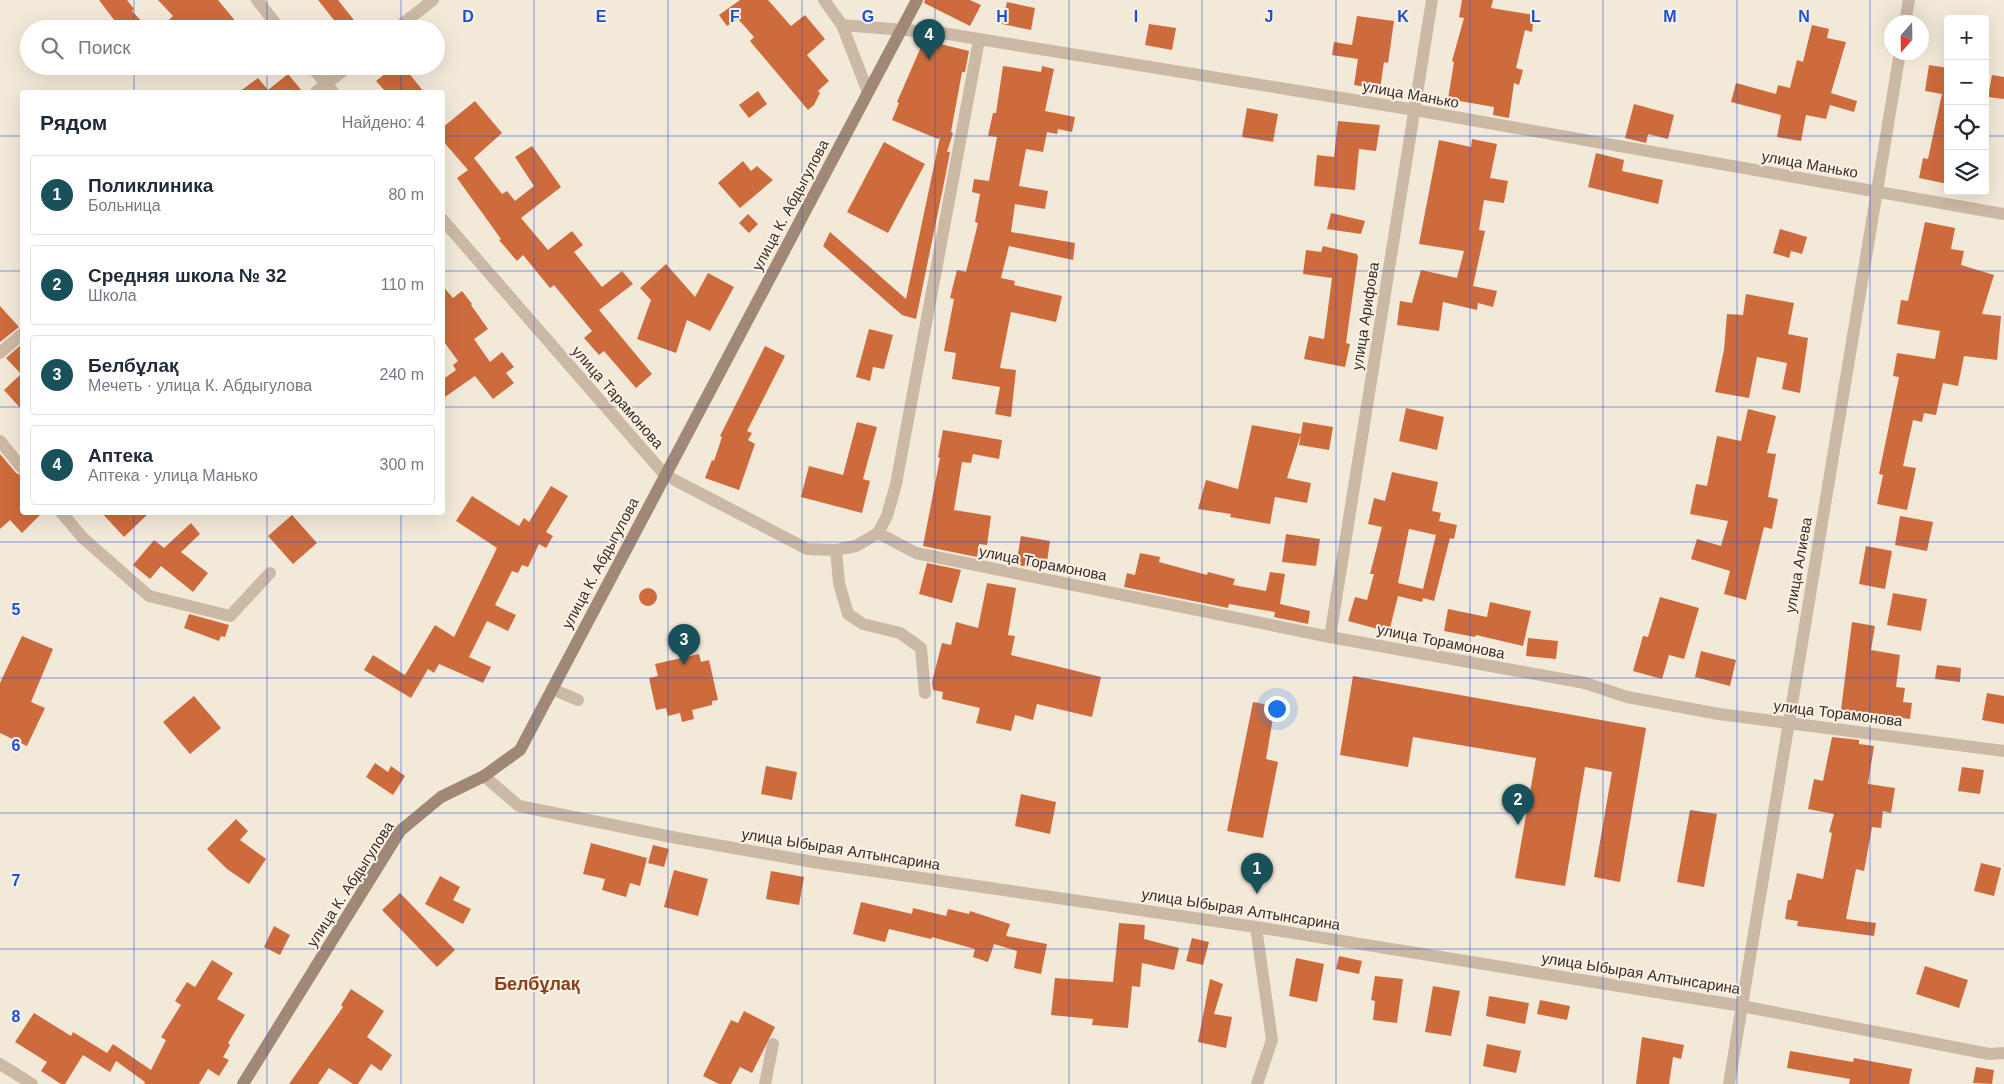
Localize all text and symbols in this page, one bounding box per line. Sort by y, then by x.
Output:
text: D [462,8,474,25]
text: E [596,8,607,25]
text: F [730,8,740,25]
text: G [862,8,874,25]
text: H [996,8,1008,25]
text: I [1134,8,1138,25]
text: J [1265,8,1273,25]
text: K [1397,8,1409,25]
text: L [1531,8,1541,25]
text: M [1663,8,1677,25]
text: N [1798,8,1810,25]
north arrow [1884,15,1929,60]
map controls [1944,15,1989,195]
button: + [1944,15,1989,60]
pin: 4 [913,19,945,60]
search box [20,20,445,75]
icon: search [38,34,66,62]
text: Поиск [78,37,131,58]
button: − [1944,60,1989,105]
street label: улица Манько [1361,77,1461,111]
button: locate [1944,105,1989,150]
text: Рядом [40,111,107,134]
text: Найдено: 4 [342,114,425,131]
street label: улица К. Абдыгулова [748,136,832,273]
street label: улица Манько [1760,147,1860,181]
button: layers [1944,150,1989,195]
text: Поликлиника [88,175,213,196]
text: 1 [53,186,61,203]
text: 80 m [388,186,424,203]
text: Больница [88,197,161,214]
street label: улица Арифова [1348,260,1382,371]
text: Средняя школа № 32 [88,265,287,286]
text: 2 [53,276,61,293]
text: 110 m [381,276,424,293]
text: Школа [88,287,137,304]
street label: улица Тарамонова [569,342,668,452]
text: Белбұлақ [88,355,179,376]
text: 3 [53,366,61,383]
text: 240 m [380,366,424,383]
text: Мечеть · улица К. Абдыгулова [88,377,312,394]
text: Аптека [88,445,153,466]
text: 4 [53,456,61,473]
text: 300 m [380,456,424,473]
text: Аптека · улица Манько [88,467,258,484]
street label: улица К. Абдыгулова [558,494,642,631]
street label: улица Алиева [1781,515,1815,614]
street label: улица Торамонова [978,542,1109,584]
text: 5 [12,601,21,618]
street label: улица Торамонова [1376,620,1507,662]
pin: 3 [668,624,700,665]
your location [1264,696,1290,722]
street label: улица Торамонова [1773,697,1904,729]
text: 6 [12,737,21,754]
pin: 2 [1502,784,1534,825]
street label: улица К. Абдыгулова [303,818,397,950]
street label: улица Ыбырая Алтынсарина [740,825,942,873]
pin: 1 [1241,853,1273,894]
text: 7 [12,872,21,889]
street label: улица Ыбырая Алтынсарина [1140,885,1342,933]
street label: улица Ыбырая Алтынсарина [1540,949,1742,997]
district label: Белбұлақ [494,974,581,994]
text: 8 [12,1008,21,1025]

